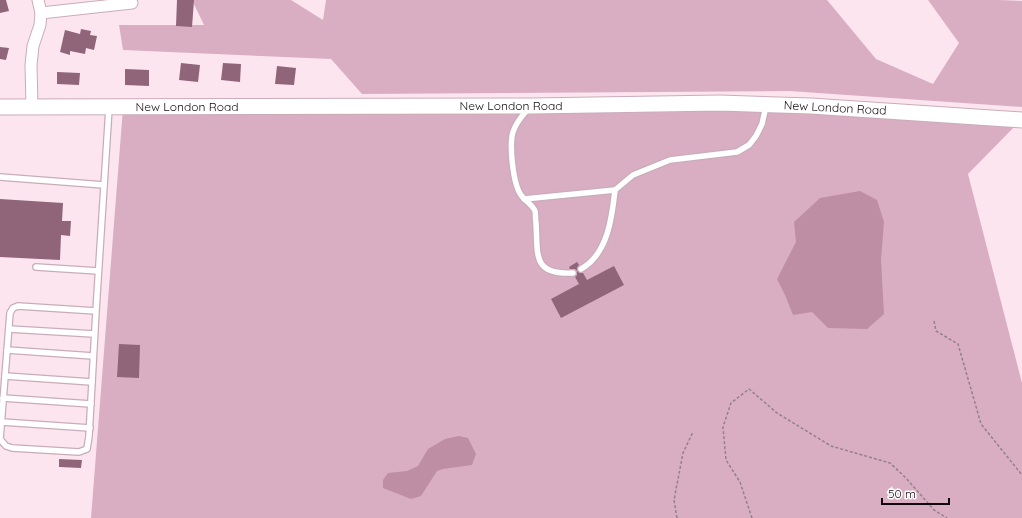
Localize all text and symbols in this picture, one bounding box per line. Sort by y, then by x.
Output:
street label: New London Road [783,97,887,118]
street label: New London Road [460,98,562,113]
street label: New London Road [136,99,238,114]
scale bar [882,480,949,506]
text: 50 m [888,486,916,501]

